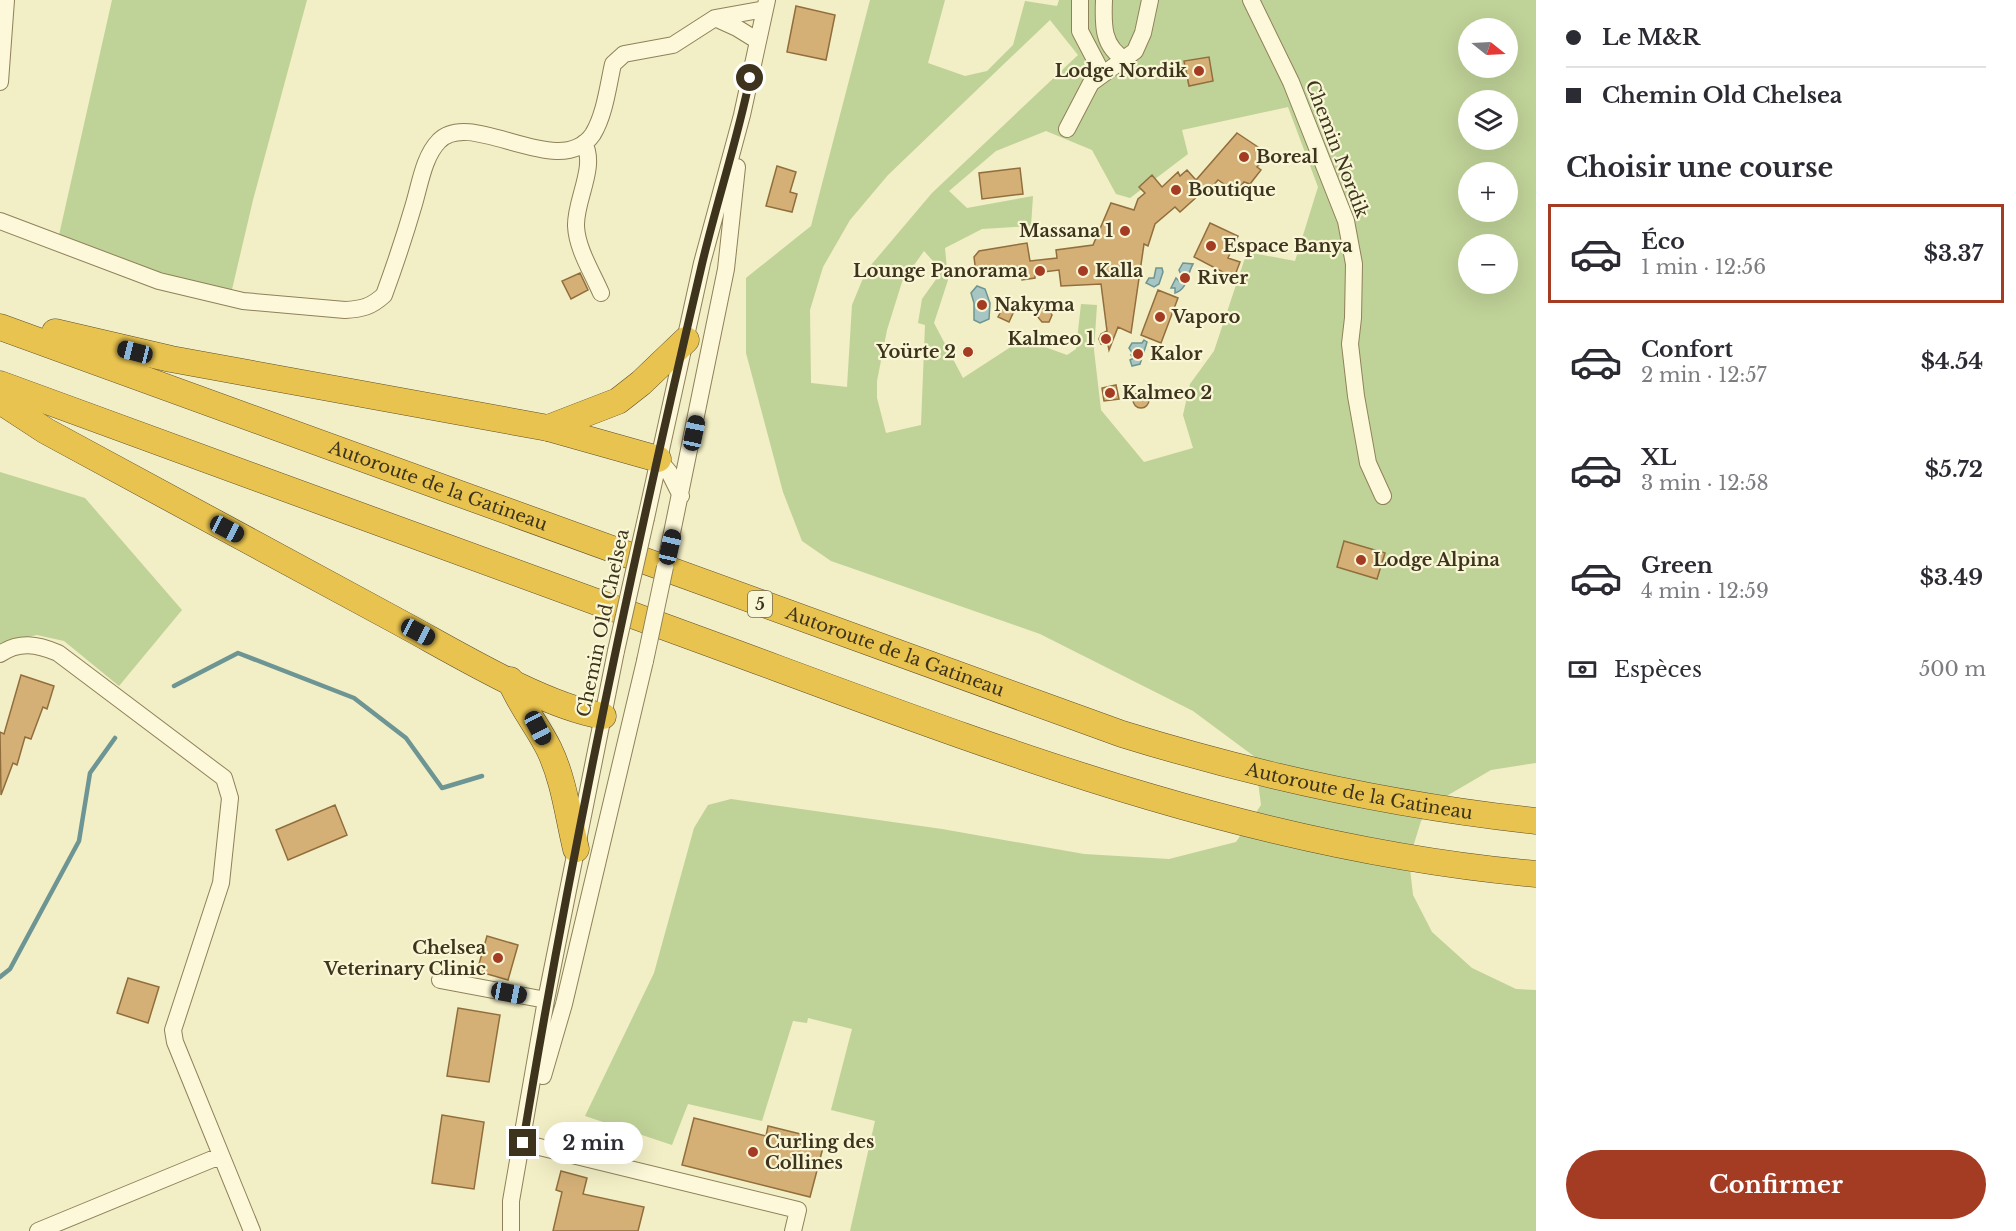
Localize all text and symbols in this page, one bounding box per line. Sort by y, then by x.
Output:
north arrow [1458,18,1518,78]
map controls [1458,18,1518,294]
text: Le M&R [1602,24,1700,51]
place label: Lodge Nordik [1055,60,1188,82]
route start [736,64,763,91]
marker: Lodge Nordik [1192,64,1206,78]
street label: Chemin Nordik [1301,77,1373,221]
text: Chemin Old Chelsea [1602,82,1842,109]
button: layers [1458,90,1518,150]
place label: Boreal [1256,146,1319,168]
marker: Boreal [1237,150,1251,164]
text: Choisir une course [1566,151,1833,184]
button: + [1458,162,1518,222]
place label: Boutique [1188,179,1276,201]
marker: Boutique [1169,183,1183,197]
place label: Massana 1 [1019,220,1113,242]
marker: Massana 1 [1118,224,1132,238]
icon: car [1569,227,1623,281]
text: Éco [1641,228,1685,255]
button: − [1458,234,1518,294]
place label: Espace Banya [1223,235,1353,257]
marker: Espace Banya [1204,239,1218,253]
text: $3.37 [1924,240,1983,267]
text: 1 min · 12:56 [1641,255,1766,279]
place label: Lounge Panorama [853,260,1029,282]
place label: Kalla [1095,260,1144,282]
marker: Lounge Panorama [1033,264,1047,278]
marker: Kalla [1076,264,1090,278]
place label: River [1197,267,1248,289]
marker: River [1178,271,1192,285]
place label: Nakyma [994,294,1075,316]
marker: Nakyma [975,298,989,312]
place label: Vaporo [1171,306,1240,328]
marker: Vaporo [1153,310,1167,324]
place label: Kalmeo 1 [1008,328,1094,350]
marker: Kalmeo 1 [1099,332,1113,346]
icon: car [1569,335,1623,389]
text: Confort [1641,336,1733,363]
car [115,339,155,365]
place label: Yoürte 2 [876,341,956,363]
place label: Kalor [1150,343,1202,365]
marker: Yoürte 2 [961,345,975,359]
marker: Kalor [1131,347,1145,361]
text: $4.54 [1921,348,1983,375]
text: 2 min · 12:57 [1641,363,1767,387]
place label: Kalmeo 2 [1122,382,1212,404]
marker: Kalmeo 2 [1103,386,1117,400]
car [681,414,707,452]
street label: Autoroute de la Gatineau [325,436,550,536]
icon: car [1569,443,1623,497]
text: XL [1641,444,1676,471]
text: $5.72 [1925,456,1983,483]
text: 3 min · 12:58 [1641,471,1769,495]
car [207,513,247,545]
street label: Chemin Old Chelsea [572,527,634,719]
car [657,527,683,567]
place label: Lodge Alpina [1373,549,1501,571]
icon: car [1569,551,1623,605]
text: Green [1641,552,1713,579]
marker: Lodge Alpina [1354,553,1368,567]
text: $3.49 [1920,564,1983,591]
text: 4 min · 12:59 [1641,579,1769,603]
road number: 5 [748,591,772,617]
street label: Autoroute de la Gatineau [782,602,1007,701]
car [398,616,438,648]
icon: cash [1566,653,1599,686]
text: Espèces [1614,656,1702,683]
text: 500 m [1919,657,1986,681]
car [522,708,554,748]
street label: Autoroute de la Gatineau [1243,758,1474,824]
place label: Chelsea Veterinary Clinic [323,937,487,980]
marker: Chelsea Veterinary Clinic [491,951,505,965]
car [490,981,528,1005]
callout: 2 min [544,1122,643,1164]
route end [509,1129,536,1156]
text: 2 min [562,1131,625,1155]
place label: Curling des Collines [765,1131,875,1174]
marker: Curling des Collines [746,1145,760,1159]
button: Confirmer [1566,1150,1986,1219]

